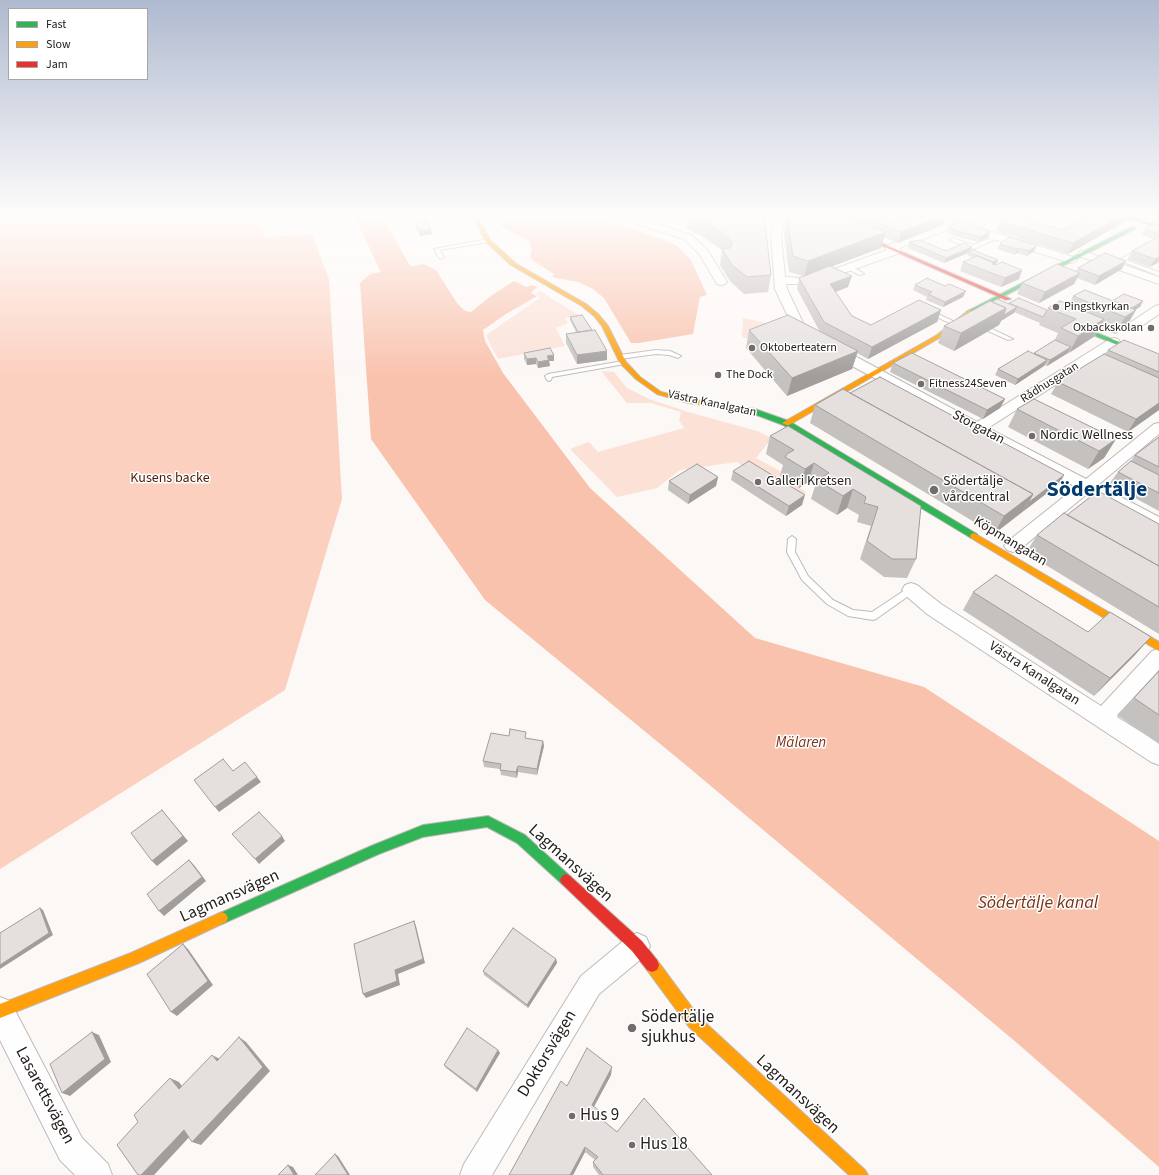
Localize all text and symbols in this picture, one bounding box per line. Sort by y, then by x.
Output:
legend [8,8,148,80]
text: Fast [46,16,66,33]
text: Slow [46,36,71,53]
text: Jam [46,56,68,73]
place label: Pingstkyrkan [1064,300,1129,314]
marker: Pingstkyrkan [1051,302,1061,312]
place label: Oxbackskolan [1073,321,1143,335]
marker: Oxbackskolan [1146,323,1156,333]
place label: Oktoberteatern [760,341,837,355]
marker: Oktoberteatern [747,343,757,353]
street label: Rådhusgatan [1018,359,1082,407]
place label: The Dock [726,368,773,382]
marker: The Dock [713,370,723,380]
place label: Fitness24Seven [929,377,1007,391]
marker: Fitness24Seven [916,379,926,389]
street label: Västra Kanalgatan [667,388,757,420]
street label: Storgatan [949,407,1007,449]
place label: Nordic Wellness [1040,428,1133,444]
marker: Nordic Wellness [1027,431,1037,441]
park label: Kusens backe [130,471,210,487]
place label: Galleri Kretsen [766,474,852,490]
place label: Södertälje vårdcentral [943,474,1009,506]
marker: Galleri Kretsen [753,477,763,487]
district label: Södertälje [1047,478,1147,504]
marker: Södertälje vårdcentral [928,484,940,496]
street label: Köpmangatan [970,514,1050,570]
street label: Västra Kanalgatan [985,638,1083,710]
water label: Mälaren [776,735,826,753]
street label: Lagmansvägen [524,821,616,907]
street label: Lagmansvägen [177,866,283,928]
water label: Södertälje kanal [978,893,1098,915]
street label: Doktorsvägen [514,1007,582,1101]
place label: Södertälje sjukhus [641,1008,714,1048]
marker: Södertälje sjukhus [626,1022,638,1034]
street label: Lasarettsvägen [10,1044,78,1148]
street label: Lagmansvägen [751,1051,843,1139]
place label: Hus 9 [580,1106,619,1126]
marker: Hus 9 [567,1111,577,1121]
place label: Hus 18 [640,1135,688,1155]
marker: Hus 18 [627,1140,637,1150]

